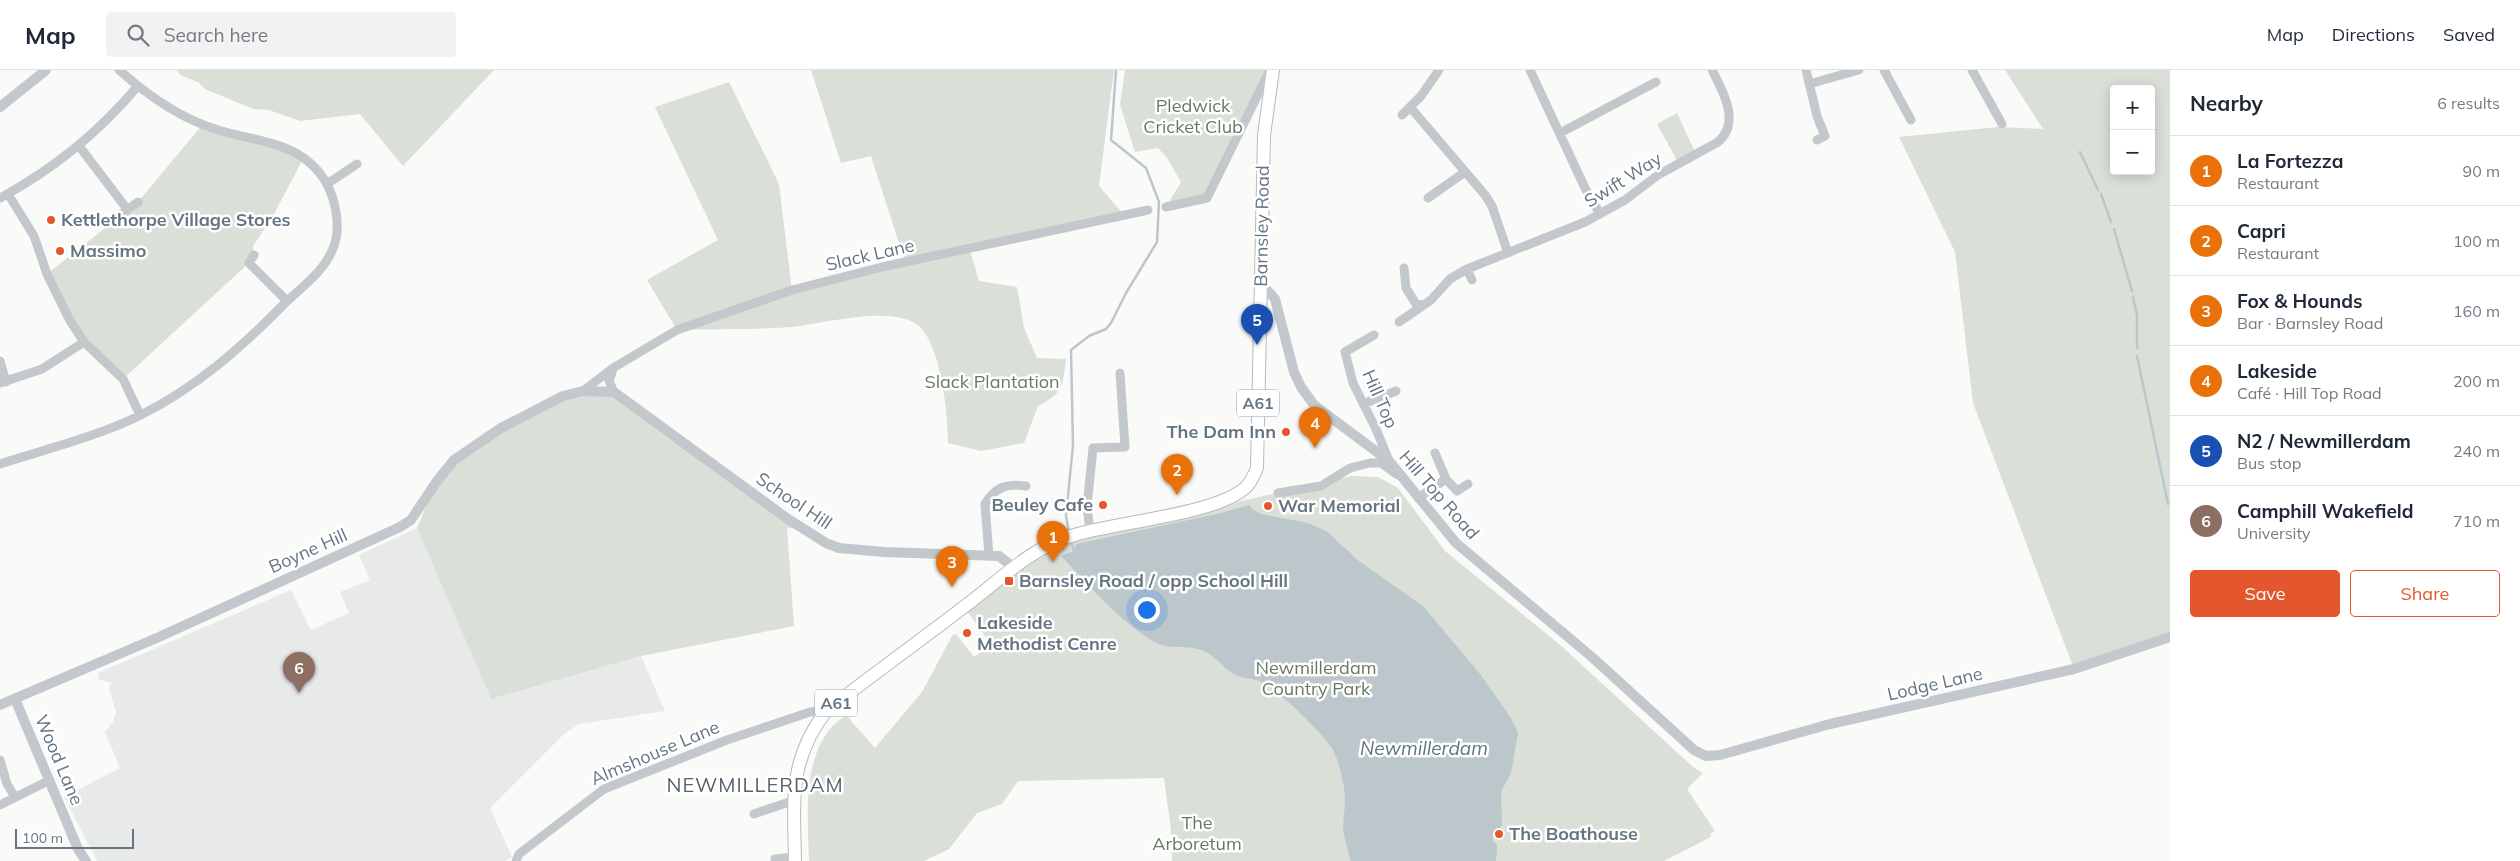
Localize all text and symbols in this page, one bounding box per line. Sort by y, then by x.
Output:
search box [106,12,456,57]
text: Map [25,20,76,50]
icon: search [124,21,152,49]
text: Search here [164,23,268,47]
text: Map [2267,23,2304,46]
text: Directions [2332,23,2415,46]
text: Saved [2443,23,2495,46]
map controls [2110,85,2155,175]
button: + [2110,85,2155,130]
text: Nearby [2190,90,2263,116]
text: 6 results [2437,93,2500,113]
park label: Pledwick Cricket Club [1143,94,1243,138]
button: − [2110,130,2155,175]
street label: Swift Way [1580,147,1666,212]
text: La Fortezza [2237,149,2343,173]
text: 1 [2201,161,2211,181]
text: 90 m [2463,161,2500,181]
street label: Barnsley Road [1249,165,1274,287]
text: Restaurant [2237,173,2319,193]
place label: Kettlethorpe Village Stores [61,208,291,231]
marker: Kettlethorpe Village Stores [45,214,57,226]
text: Capri [2237,219,2286,243]
text: 2 [2201,231,2211,251]
text: 100 m [2453,231,2500,251]
street label: Slack Lane [823,233,916,276]
place label: Massimo [70,239,146,262]
text: Restaurant [2237,243,2319,263]
marker: Massimo [54,245,66,257]
text: Fox & Hounds [2237,289,2362,313]
text: 3 [2201,301,2211,321]
text: 160 m [2453,301,2500,321]
pin: 5 [1241,304,1273,345]
text: Bar · Barnsley Road [2237,313,2383,333]
text: Lakeside [2237,359,2317,383]
street label: Hill Top [1357,366,1404,432]
park label: Slack Plantation [924,370,1060,393]
text: 4 [2201,371,2211,391]
text: 200 m [2453,371,2500,391]
text: Café · Hill Top Road [2237,383,2382,403]
road number: A61 [1237,389,1279,416]
pin: 4 [1299,407,1331,448]
place label: The Dam Inn [1166,420,1276,443]
marker: The Dam Inn [1280,426,1292,438]
text: N2 / Newmillerdam [2237,429,2411,453]
text: 5 [2201,441,2211,461]
text: 240 m [2453,441,2500,461]
street label: Hill Top Road [1394,445,1484,544]
text: Bus stop [2237,453,2301,473]
pin: 2 [1161,454,1193,495]
street label: School Hill [752,467,837,534]
place label: Beuley Cafe [991,493,1093,516]
place label: War Memorial [1278,494,1400,517]
marker: Beuley Cafe [1097,499,1109,511]
text: Camphill Wakefield [2237,499,2414,523]
marker: War Memorial [1262,500,1274,512]
text: 6 [2201,511,2211,531]
text: 710 m [2453,511,2500,531]
pin: 1 [1037,521,1069,562]
street label: Boyne Hill [265,523,351,578]
text: University [2237,523,2311,543]
pin: 3 [936,546,968,587]
place label: Barnsley Road / opp School Hill [1019,569,1288,592]
button: Save [2190,570,2340,617]
button: Share [2350,570,2500,617]
marker: Barnsley Road / opp School Hill [1003,575,1015,587]
your location [1134,597,1160,623]
place label: Lakeside Methodist Cenre [977,611,1117,655]
marker: Lakeside Methodist Cenre [961,627,973,639]
pin: 6 [283,652,315,693]
park label: Newmillerdam Country Park [1255,656,1377,700]
street label: Lodge Lane [1885,661,1985,706]
road number: A61 [815,690,857,716]
street label: Wood Lane [30,711,89,808]
street label: Almshouse Lane [587,715,723,790]
water label: Newmillerdam [1360,736,1488,760]
district label: NEWMILLERDAM [666,772,844,797]
park label: The Arboretum [1152,811,1242,855]
place label: The Boathouse [1509,822,1638,845]
scale bar [15,826,134,849]
marker: The Boathouse [1493,828,1505,840]
text: 100 m [22,829,63,847]

